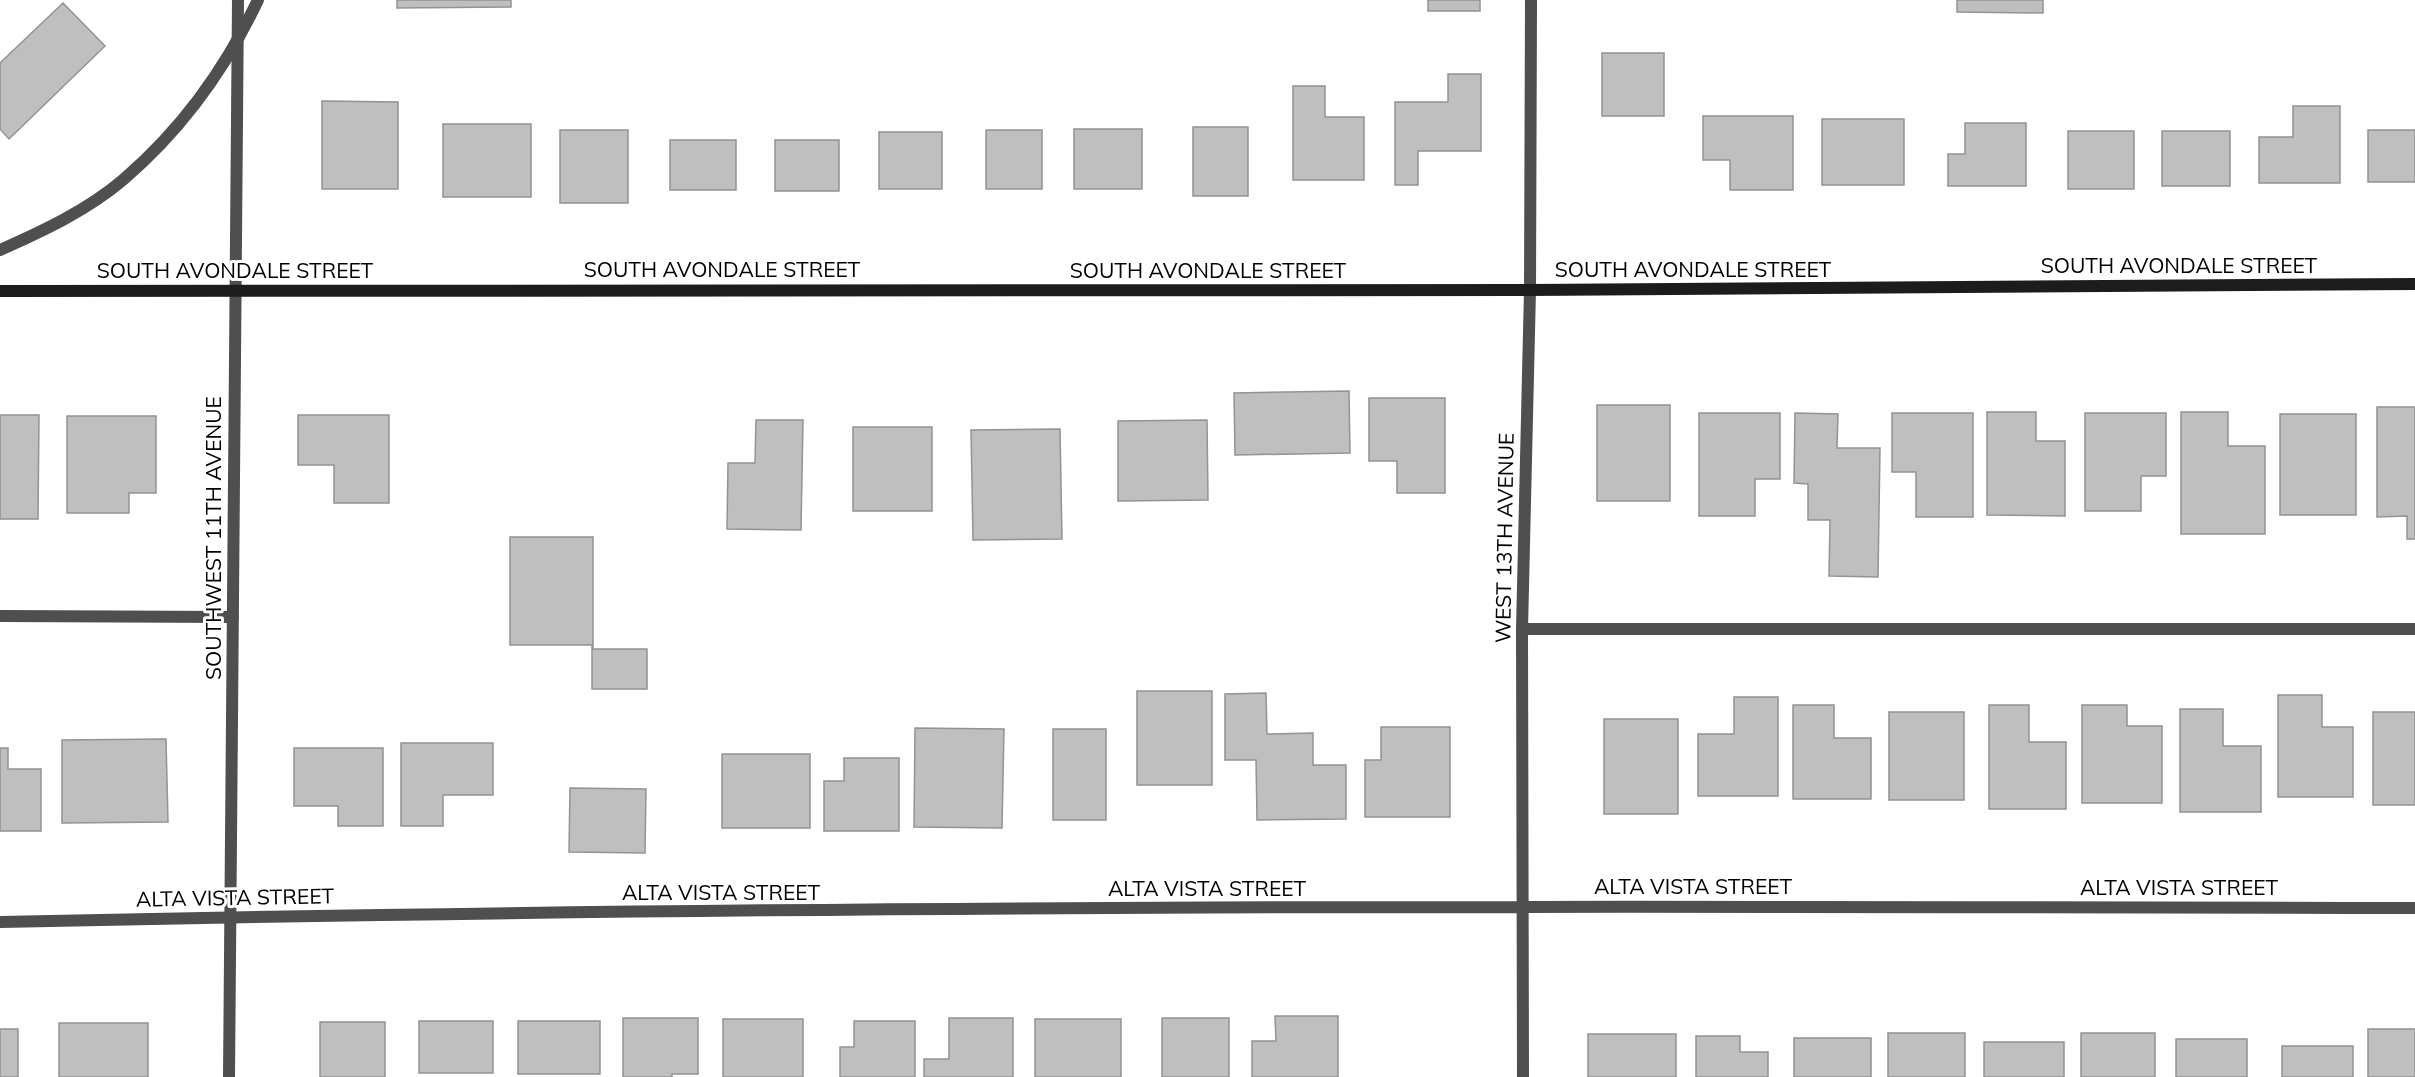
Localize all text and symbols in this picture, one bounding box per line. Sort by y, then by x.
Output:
street label: SOUTH AVONDALE STREET [2041,252,2318,278]
street label: SOUTH AVONDALE STREET [584,256,861,282]
street label: SOUTH AVONDALE STREET [1555,256,1832,282]
street label: SOUTH AVONDALE STREET [97,257,374,283]
street label: SOUTH AVONDALE STREET [1070,257,1347,283]
street label: SOUTHWEST 11TH AVENUE [200,396,226,680]
street label: WEST 13TH AVENUE [1489,433,1519,643]
street label: ALTA VISTA STREET [1594,873,1792,899]
street label: ALTA VISTA STREET [2080,874,2278,900]
street label: ALTA VISTA STREET [1108,875,1306,901]
street label: ALTA VISTA STREET [622,879,820,905]
street label: ALTA VISTA STREET [136,882,335,912]

